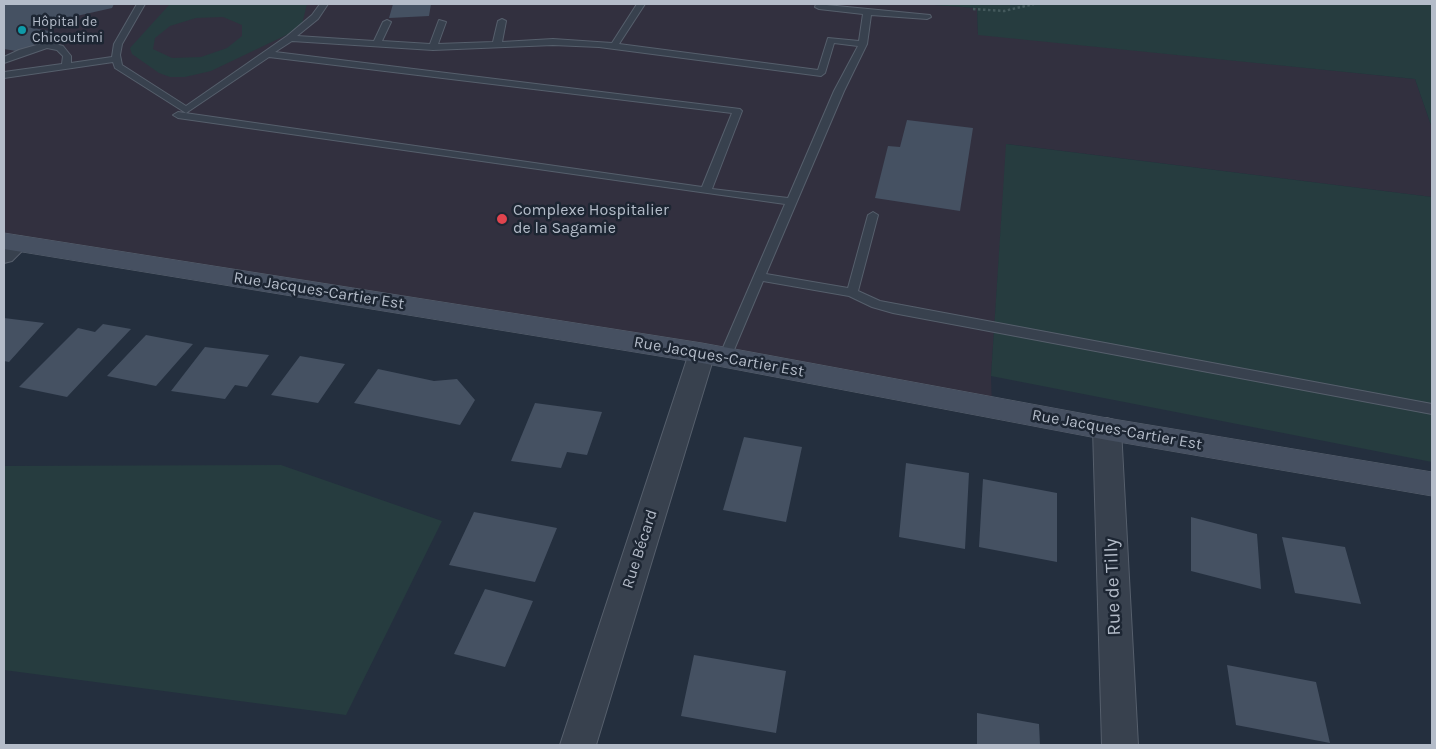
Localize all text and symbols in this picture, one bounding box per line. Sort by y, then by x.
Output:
place label: Hôpital de Chicoutimi [32,14,103,46]
marker: Hôpital de Chicoutimi [16,24,28,36]
place label: Complexe Hospitalier de la Sagamie [513,200,669,238]
marker: Complexe Hospitalier de la Sagamie [495,212,509,226]
street label: Rue Jacques-Cartier Est [232,268,406,314]
street label: Rue Jacques-Cartier Est [632,333,806,381]
street label: Rue Jacques-Cartier Est [1030,406,1204,454]
street label: Rue Bécard [618,507,662,591]
street label: Rue de Tilly [1100,538,1126,636]

